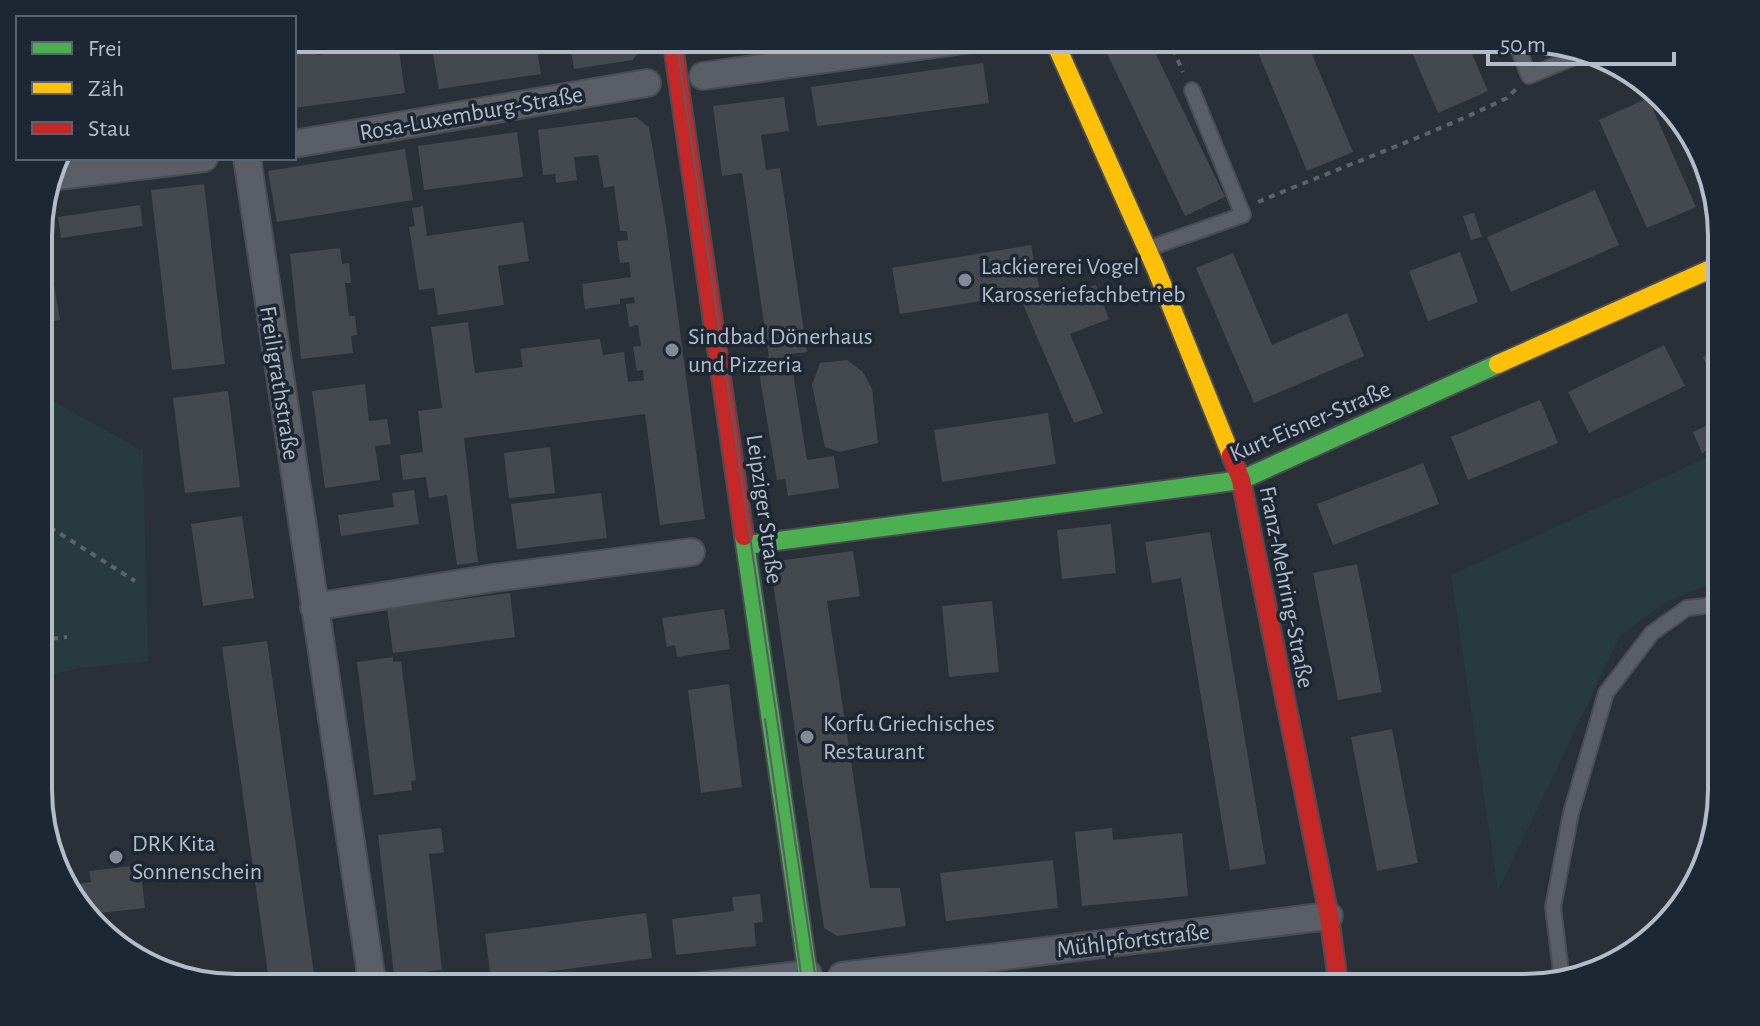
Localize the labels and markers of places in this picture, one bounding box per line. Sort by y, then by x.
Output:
place label: Lackiererei Vogel Karosseriefachbetrieb [981,255,1186,307]
marker: Lackiererei Vogel Karosseriefachbetrieb [956,271,974,289]
place label: Sindbad Dönerhaus und Pizzeria [688,325,873,377]
marker: Sindbad Dönerhaus und Pizzeria [663,341,681,359]
place label: Korfu Griechisches Restaurant [823,712,995,764]
marker: Korfu Griechisches Restaurant [798,728,816,746]
place label: DRK Kita Sonnenschein [132,832,262,884]
marker: DRK Kita Sonnenschein [107,848,125,866]

